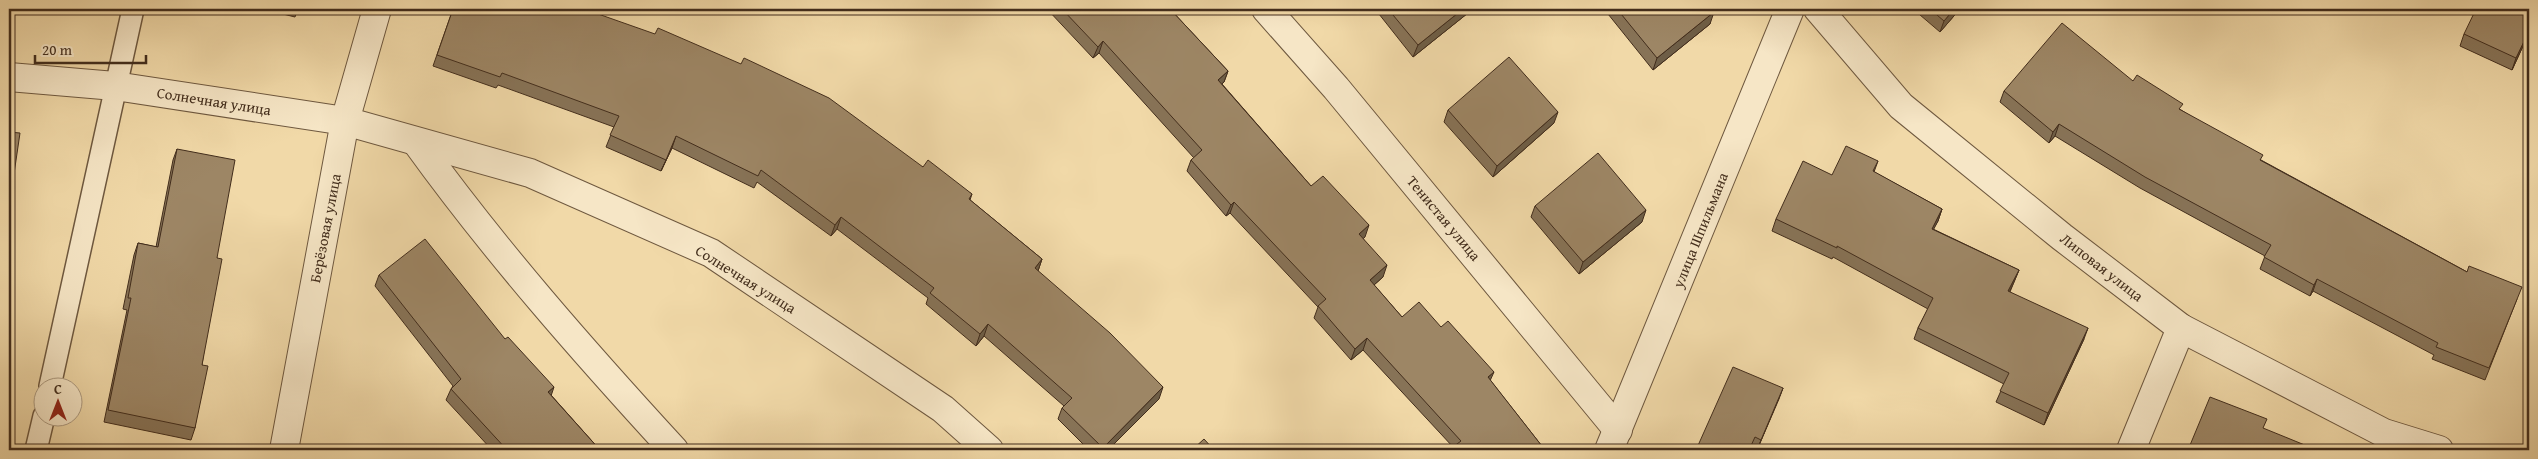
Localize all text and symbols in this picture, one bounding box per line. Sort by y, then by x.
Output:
scale bar [35,32,146,64]
text: 20 m [42,39,73,60]
street label: Солнечная улица [156,82,273,121]
street label: улица Шпильмана [1667,168,1733,292]
street label: Берёзовая улица [304,171,346,284]
street label: Тенистая улица [1402,171,1486,266]
street label: Липовая улица [2056,228,2149,307]
street label: Солнечная улица [692,240,801,319]
north arrow [32,376,82,426]
text: С [54,379,62,399]

